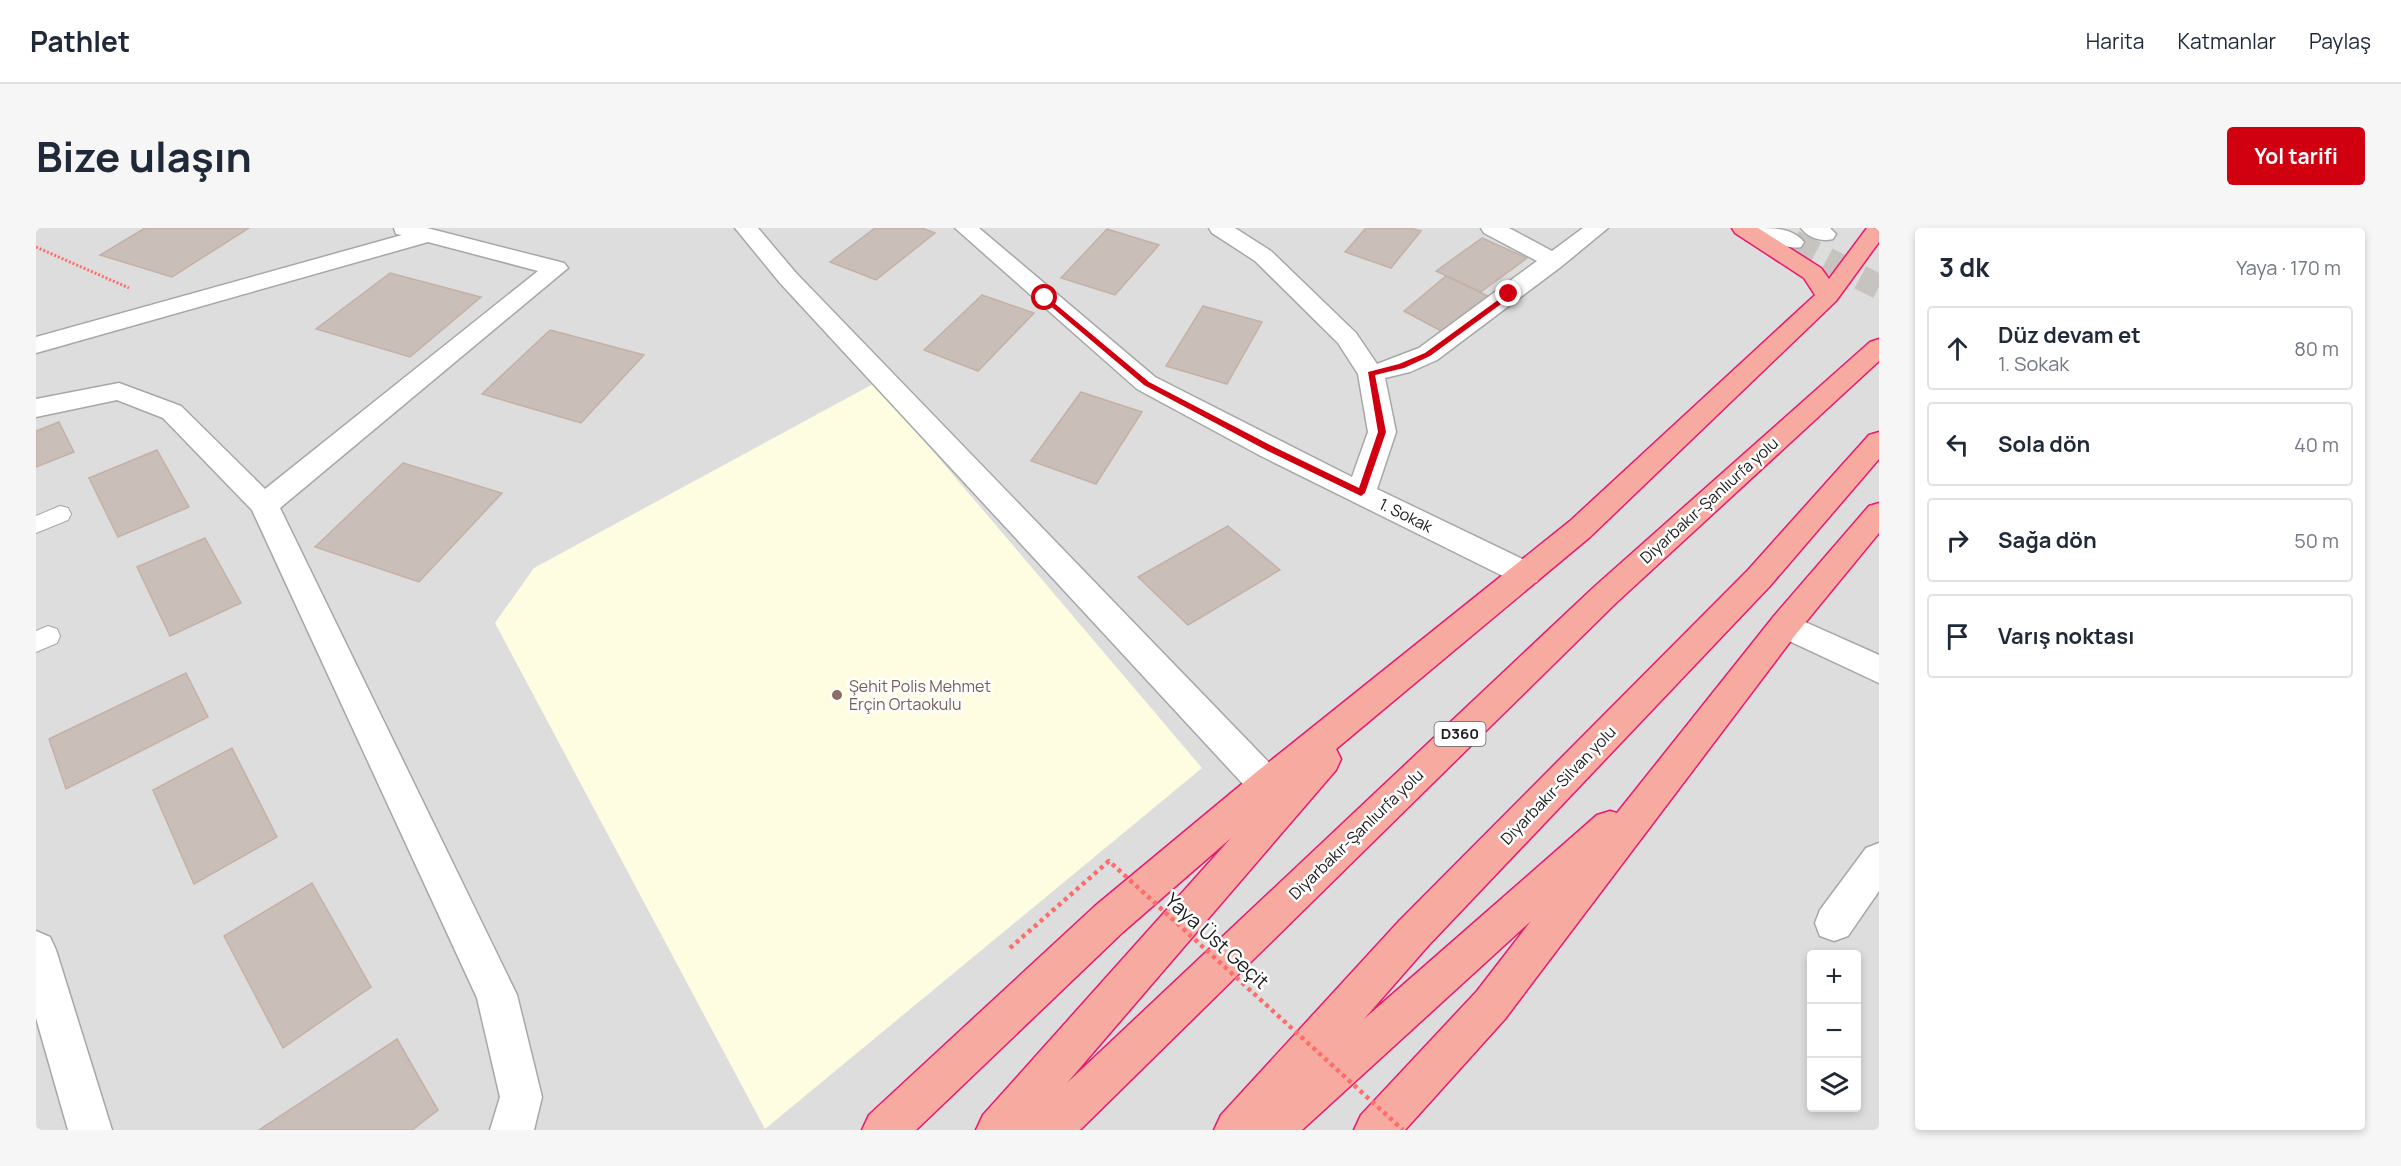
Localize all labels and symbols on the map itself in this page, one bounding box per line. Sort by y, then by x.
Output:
route end [1495,280,1521,306]
route start [1031,284,1057,310]
street label: Diyarbakır-Şanlıurfa yolu [1635,432,1783,568]
street label: 1. Sokak [1376,493,1437,538]
place label: Şehit Polis Mehmet Erçin Ortaokulu [849,675,991,715]
marker: Şehit Polis Mehmet Erçin Ortaokulu [830,688,844,702]
street label: Diyarbakır-Silvan yolu [1495,721,1621,849]
road number: D360 [1434,722,1486,746]
street label: Diyarbakır-Şanlıurfa yolu [1284,764,1428,904]
street label: Yaya Üst Geçit [1160,887,1275,995]

